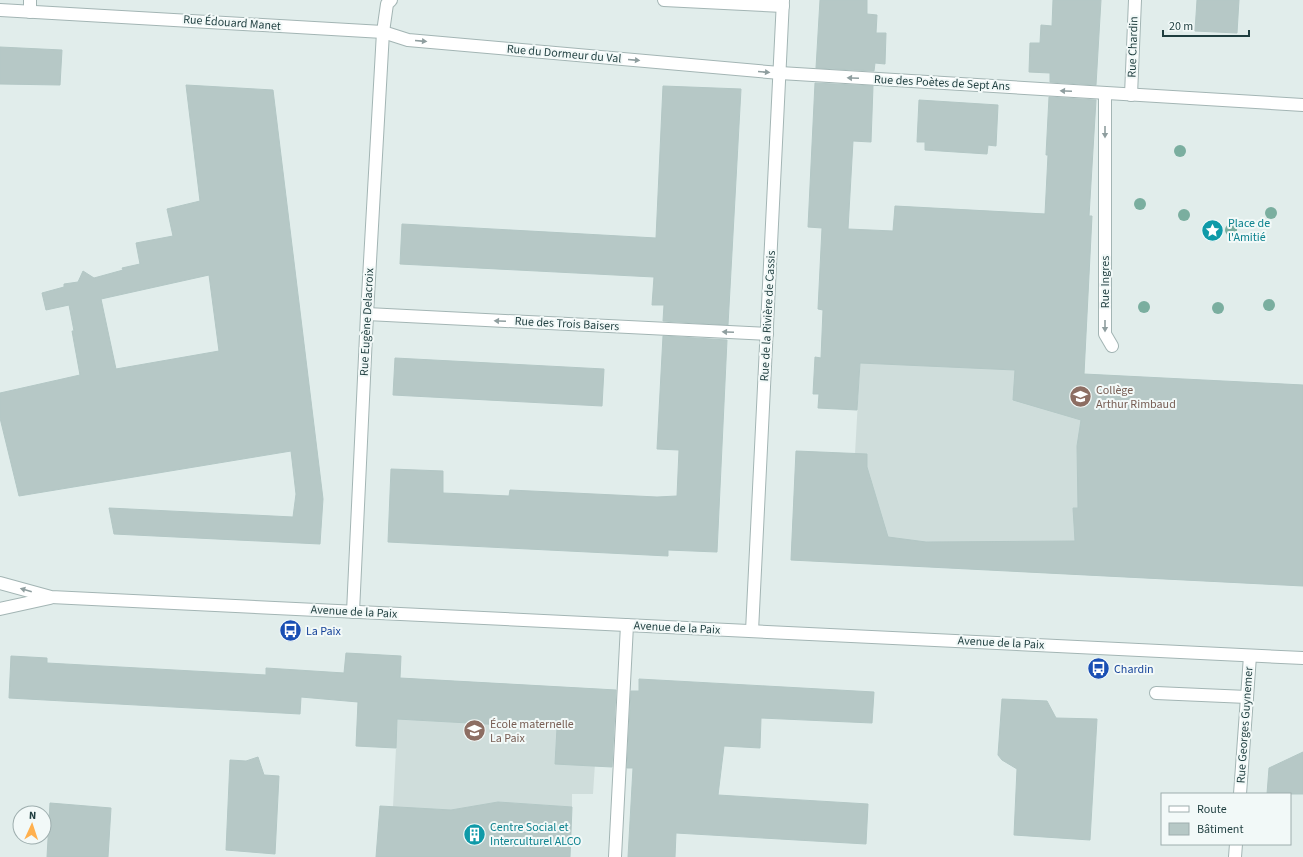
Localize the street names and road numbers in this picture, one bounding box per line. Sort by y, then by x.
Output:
street label: Rue Édouard Manet [183,11,281,35]
street label: Rue Chardin [1123,16,1143,78]
street label: Rue du Dormeur du Val [506,41,622,67]
street label: Rue des Poètes de Sept Ans [874,71,1010,95]
street label: Rue de la Rivière de Cassis [756,250,780,382]
street label: Rue Ingres [1097,256,1114,308]
street label: Rue Eugène Delacroix [356,267,378,376]
street label: Rue des Trois Baisers [514,313,620,335]
street label: Avenue de la Paix [310,601,398,623]
street label: Avenue de la Paix [633,617,721,639]
street label: Avenue de la Paix [957,632,1045,654]
street label: Rue Georges Guynemer [1232,665,1258,784]

